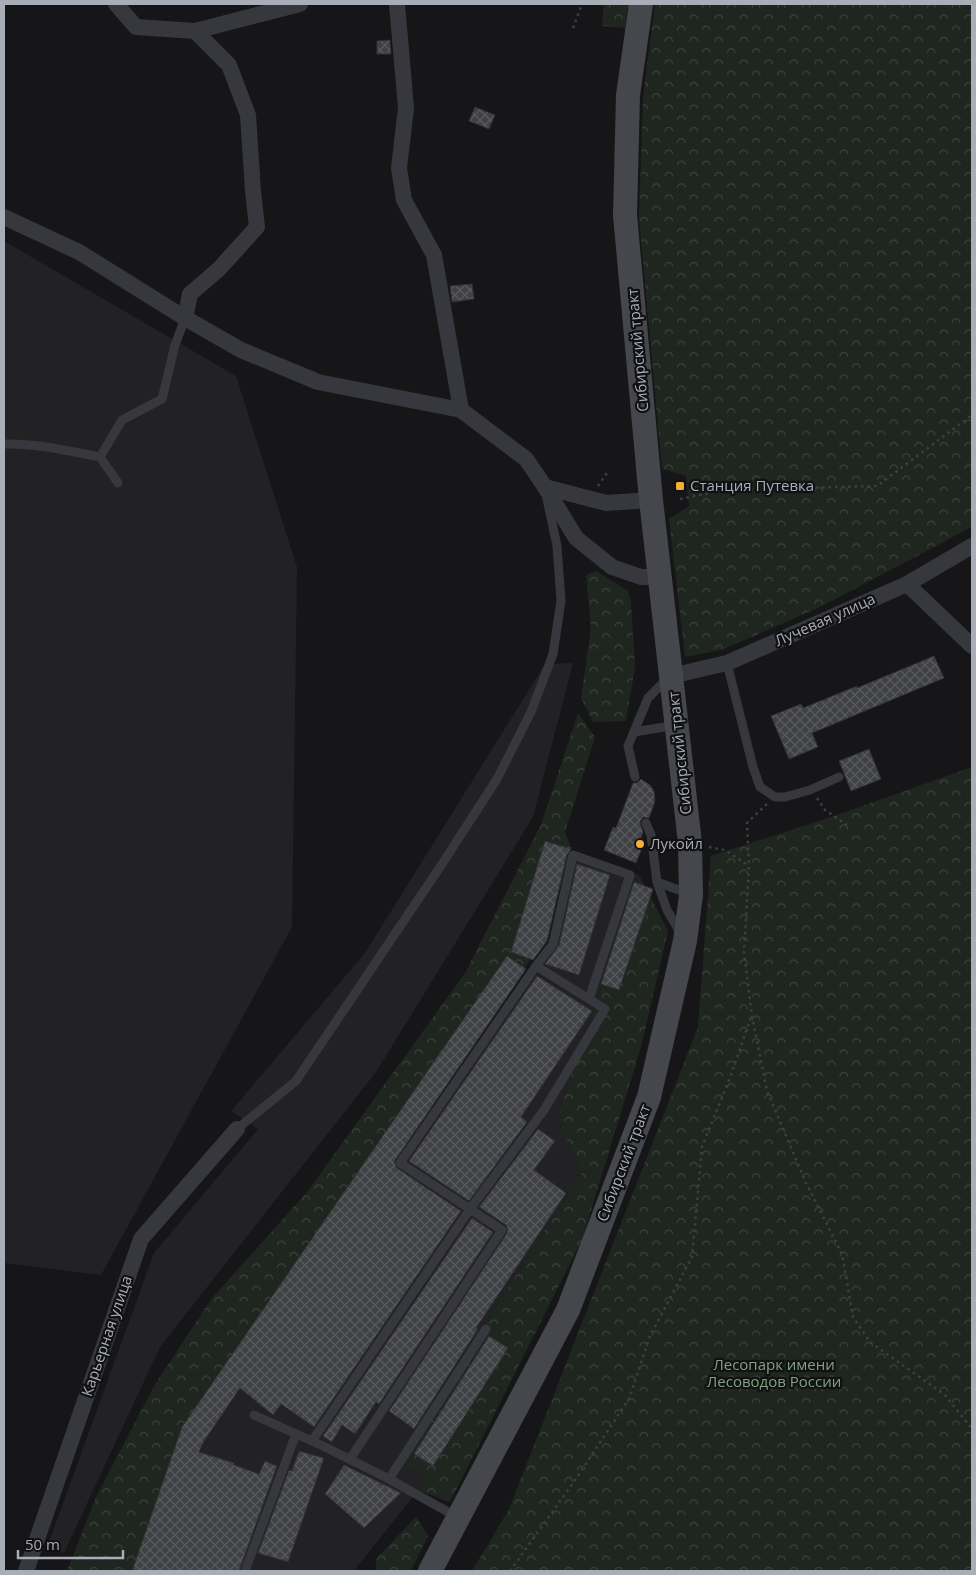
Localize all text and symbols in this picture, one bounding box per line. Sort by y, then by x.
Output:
street label: Сибирский тракт [622,287,652,413]
place label: Станция Путевка [690,475,814,495]
marker: Станция Путевка [674,480,686,492]
street label: Лучевая улица [771,588,878,650]
street label: Сибирский тракт [663,690,695,816]
place label: Лукойл [650,833,703,853]
marker: Лукойл [634,838,646,850]
street label: Сибирский тракт [592,1101,655,1224]
street label: Карьерная улица [76,1273,136,1399]
park label: Лесопарк имени Лесоводов России [707,1354,841,1391]
scale bar [18,1528,122,1560]
text: 50 m [25,1534,60,1554]

